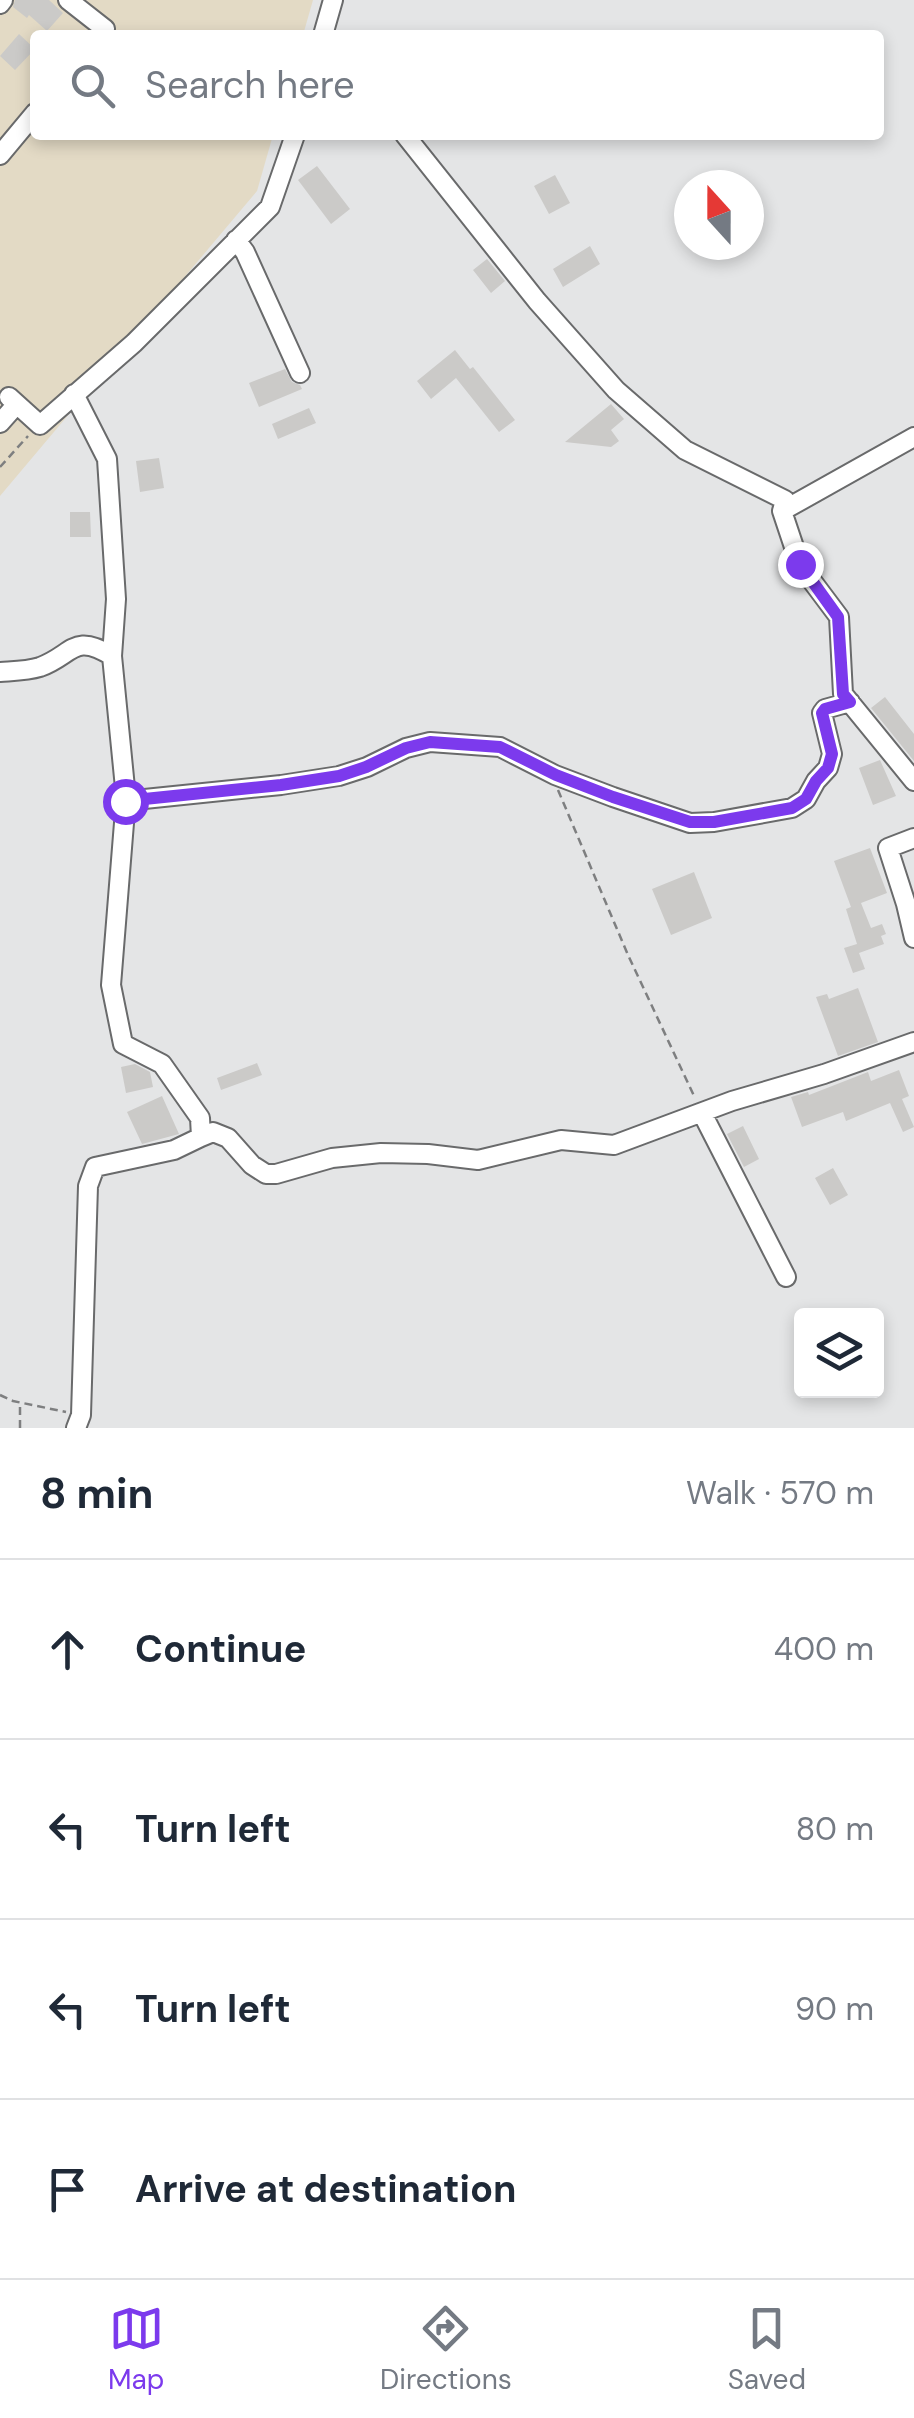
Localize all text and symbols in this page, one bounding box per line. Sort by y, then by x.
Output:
search box [30,30,884,140]
icon: search [65,58,120,113]
text: Search here [145,60,355,110]
north arrow [674,170,764,260]
route end [778,542,824,588]
route start [103,779,149,825]
map controls [794,1308,884,1398]
button: layers [794,1308,884,1398]
text: 8 min [40,1466,153,1521]
text: Walk · 570 m [686,1472,874,1514]
icon: ahead [40,1622,95,1677]
text: Continue [135,1624,306,1674]
text: 400 m [774,1628,874,1670]
icon: left [40,1802,95,1857]
text: Turn left [135,1804,291,1854]
text: 80 m [796,1808,874,1850]
icon: left [40,1982,95,2037]
text: Turn left [135,1984,291,2034]
text: 90 m [795,1988,874,2030]
icon: arrive [40,2162,95,2217]
text: Arrive at destination [135,2164,517,2214]
tab: Map [108,2301,164,2398]
tab: Directions [380,2301,512,2398]
tab: Saved [728,2301,806,2398]

